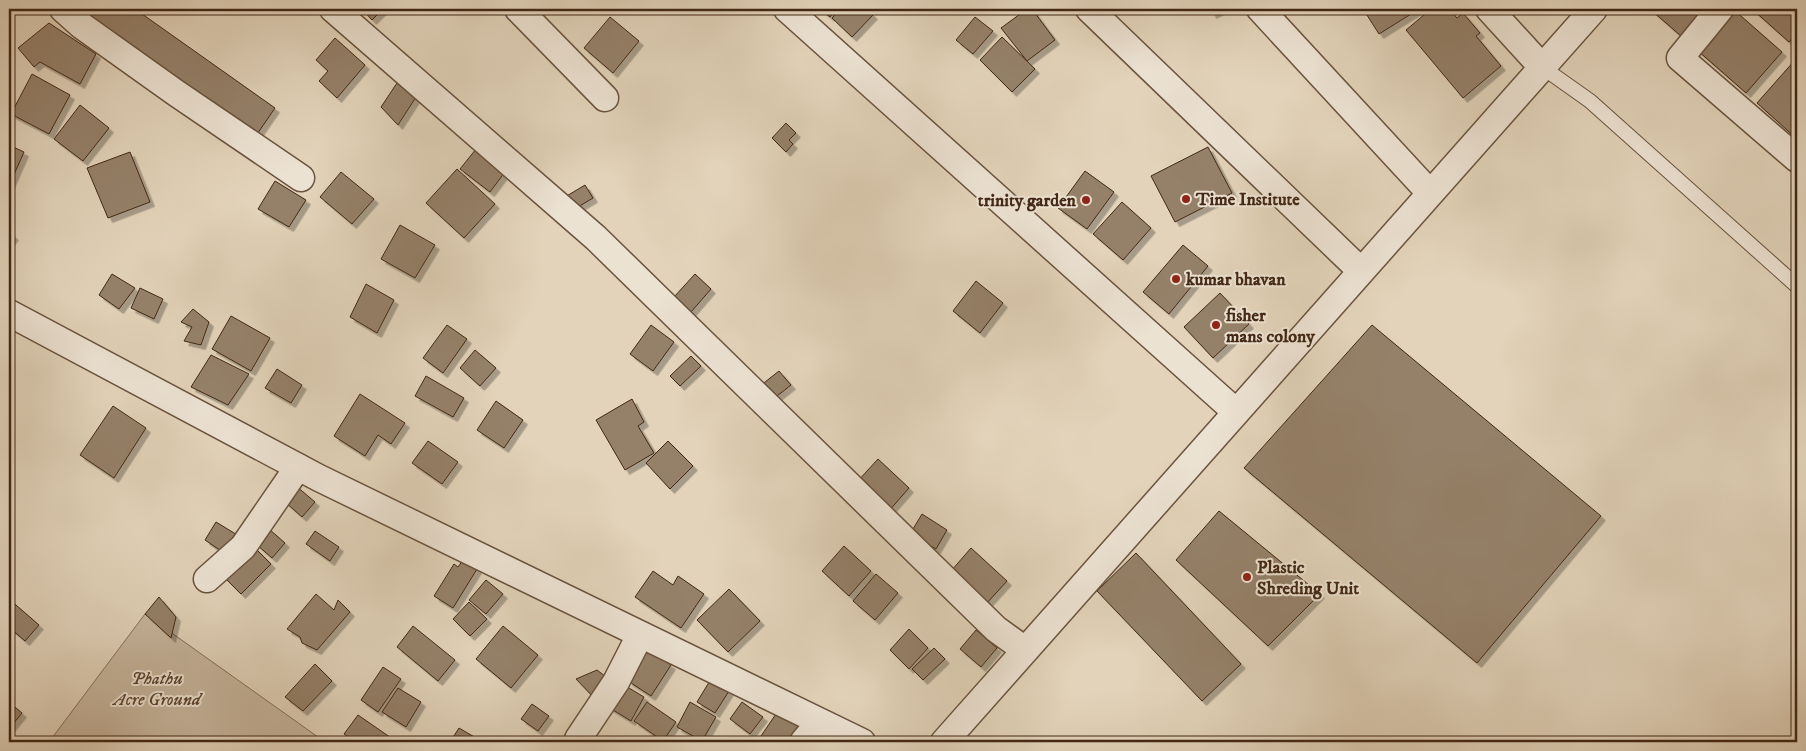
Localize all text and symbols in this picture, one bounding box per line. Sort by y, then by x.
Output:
place label: Time Institute [1195,189,1300,211]
place label: trinity garden [978,190,1077,212]
marker: Time Institute [1180,193,1192,205]
marker: trinity garden [1080,194,1092,206]
place label: kumar bhavan [1185,269,1286,291]
marker: kumar bhavan [1170,273,1182,285]
place label: fisher mans colony [1226,305,1315,348]
marker: fisher mans colony [1210,319,1222,331]
place label: Plastic Shreding Unit [1257,557,1359,600]
marker: Plastic Shreding Unit [1241,571,1253,583]
park label: Phathu Acre Ground [112,668,203,711]

